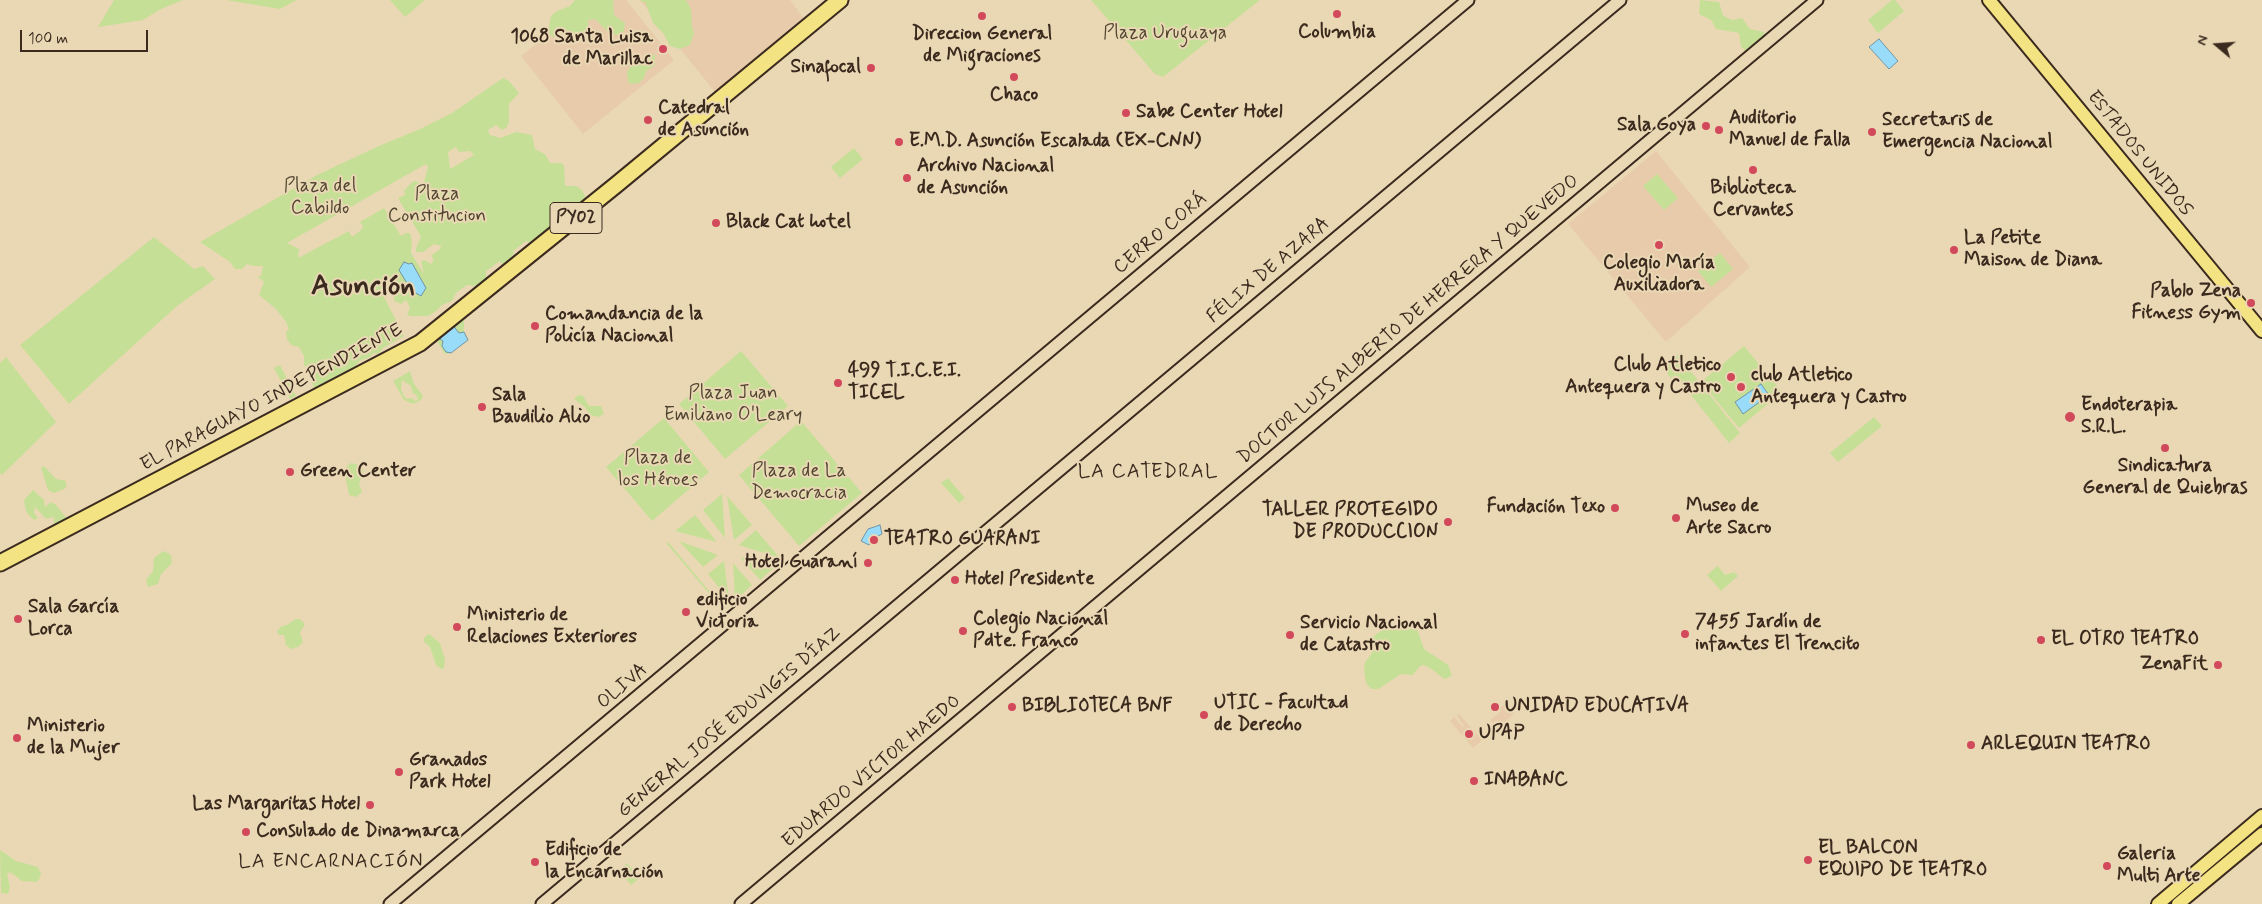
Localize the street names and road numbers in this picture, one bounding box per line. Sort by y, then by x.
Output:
street label: ESTADOS UNIDOS [2081,87,2197,221]
street label: DOCTOR LUIS ALBERTO DE HERRERA Y QUEVEDO [1234,170,1584,470]
street label: CERRO CORÁ [1109,188,1213,280]
road number: PY02 [550,202,602,234]
street label: FÉLIX DE AZARA [1203,213,1335,329]
street label: EL PARAGUAYO INDEPENDIENTE [137,319,407,477]
street label: GENERAL JOSÉ EDUVIGIS DÍAZ [614,623,846,823]
street label: OLIVA [593,659,653,715]
street label: EDUARDO VICTOR HAEDO [778,691,966,853]

